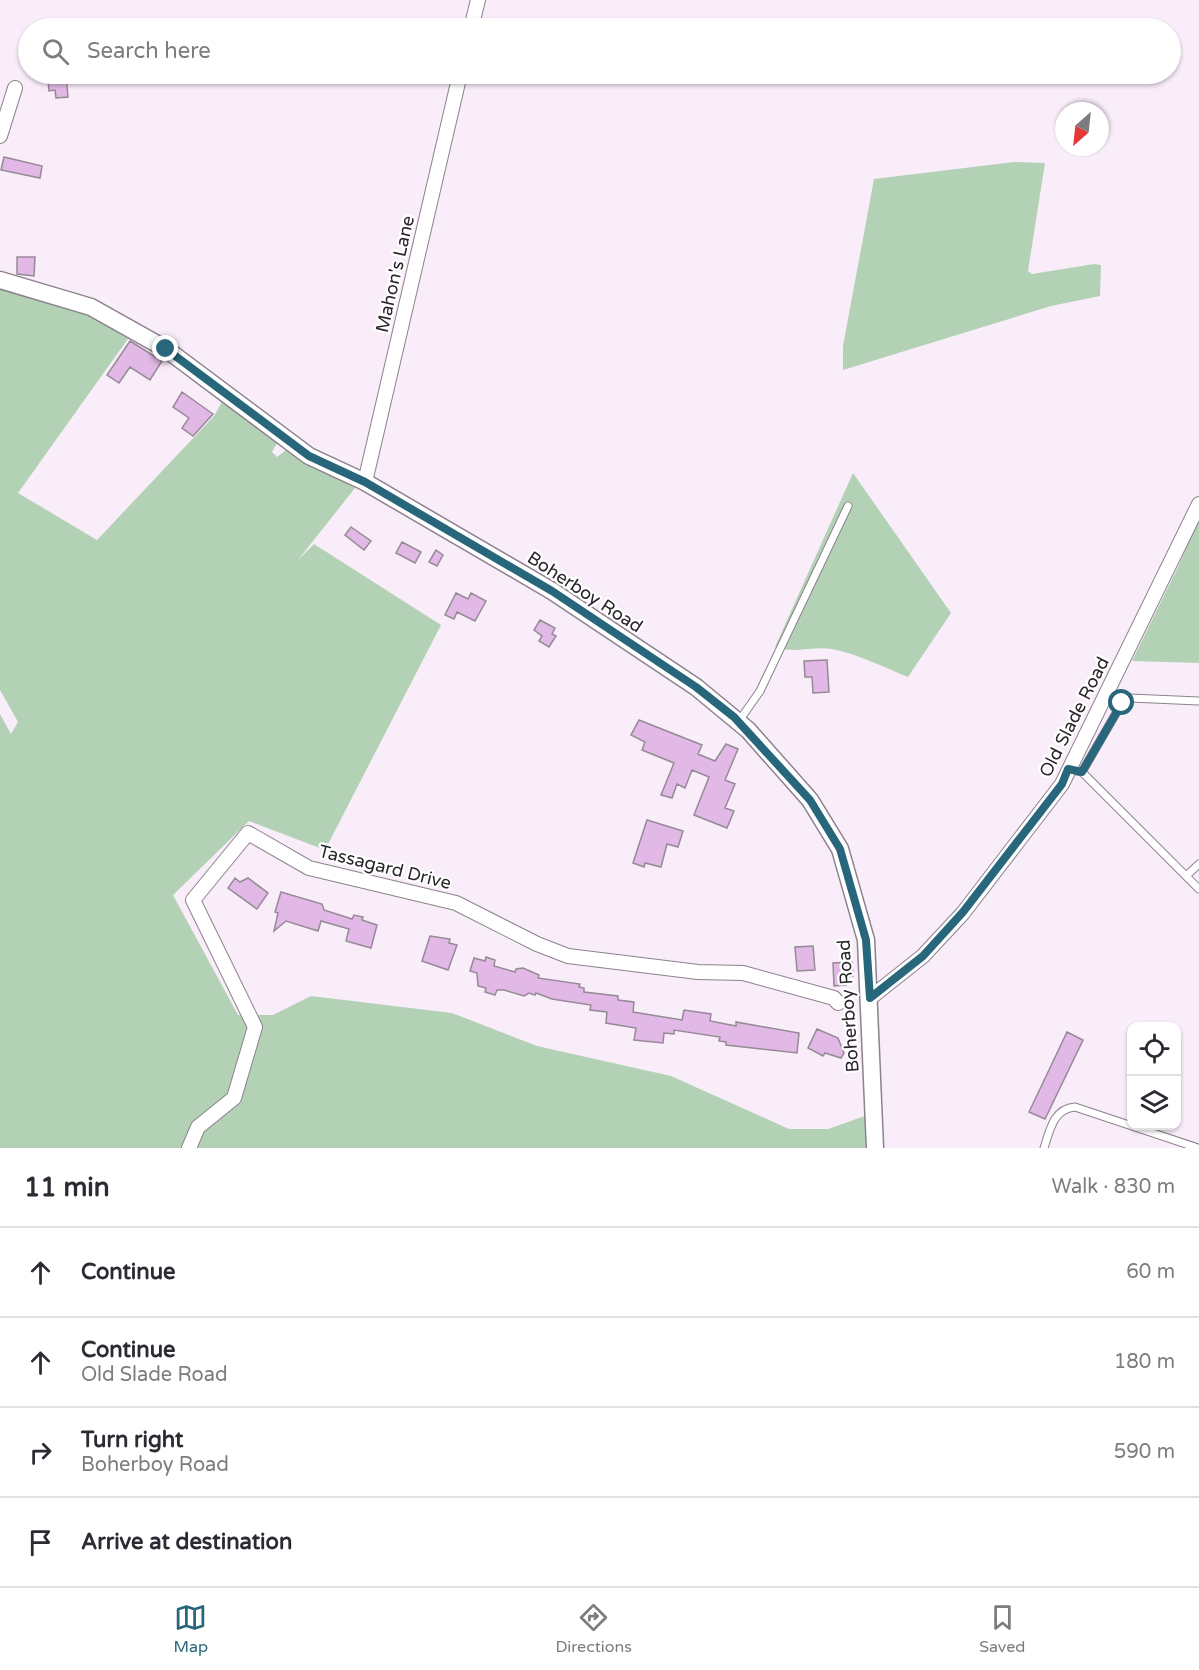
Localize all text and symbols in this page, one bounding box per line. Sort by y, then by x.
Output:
search box [18,18,1181,84]
icon: search [39,35,72,68]
text: Search here [87,38,211,64]
north arrow [1055,102,1109,156]
street label: Mahon's Lane [371,213,419,335]
route end [152,335,178,361]
street label: Boherboy Road [523,547,647,637]
street label: Old Slade Road [1034,653,1114,781]
route start [1108,689,1134,715]
street label: Tassagard Drive [317,840,453,894]
street label: Boherboy Road [832,939,864,1073]
map controls [1127,1022,1181,1130]
button: locate [1127,1022,1181,1076]
button: layers [1127,1076,1181,1130]
text: 11 min [24,1172,110,1203]
text: Walk · 830 m [1052,1175,1175,1199]
icon: ahead [24,1256,57,1289]
text: Continue [81,1259,176,1285]
text: 60 m [1126,1260,1175,1284]
text: Continue [81,1337,176,1363]
icon: ahead [24,1346,57,1379]
text: 180 m [1114,1350,1175,1374]
text: Old Slade Road [81,1363,228,1387]
text: Turn right [81,1427,183,1453]
icon: right [24,1436,57,1469]
text: 590 m [1114,1440,1175,1464]
text: Boherboy Road [81,1453,229,1477]
icon: arrive [24,1526,57,1559]
text: Arrive at destination [81,1529,292,1555]
tab: Map [174,1601,208,1657]
tab: Directions [555,1601,632,1657]
tab: Saved [979,1601,1025,1657]

